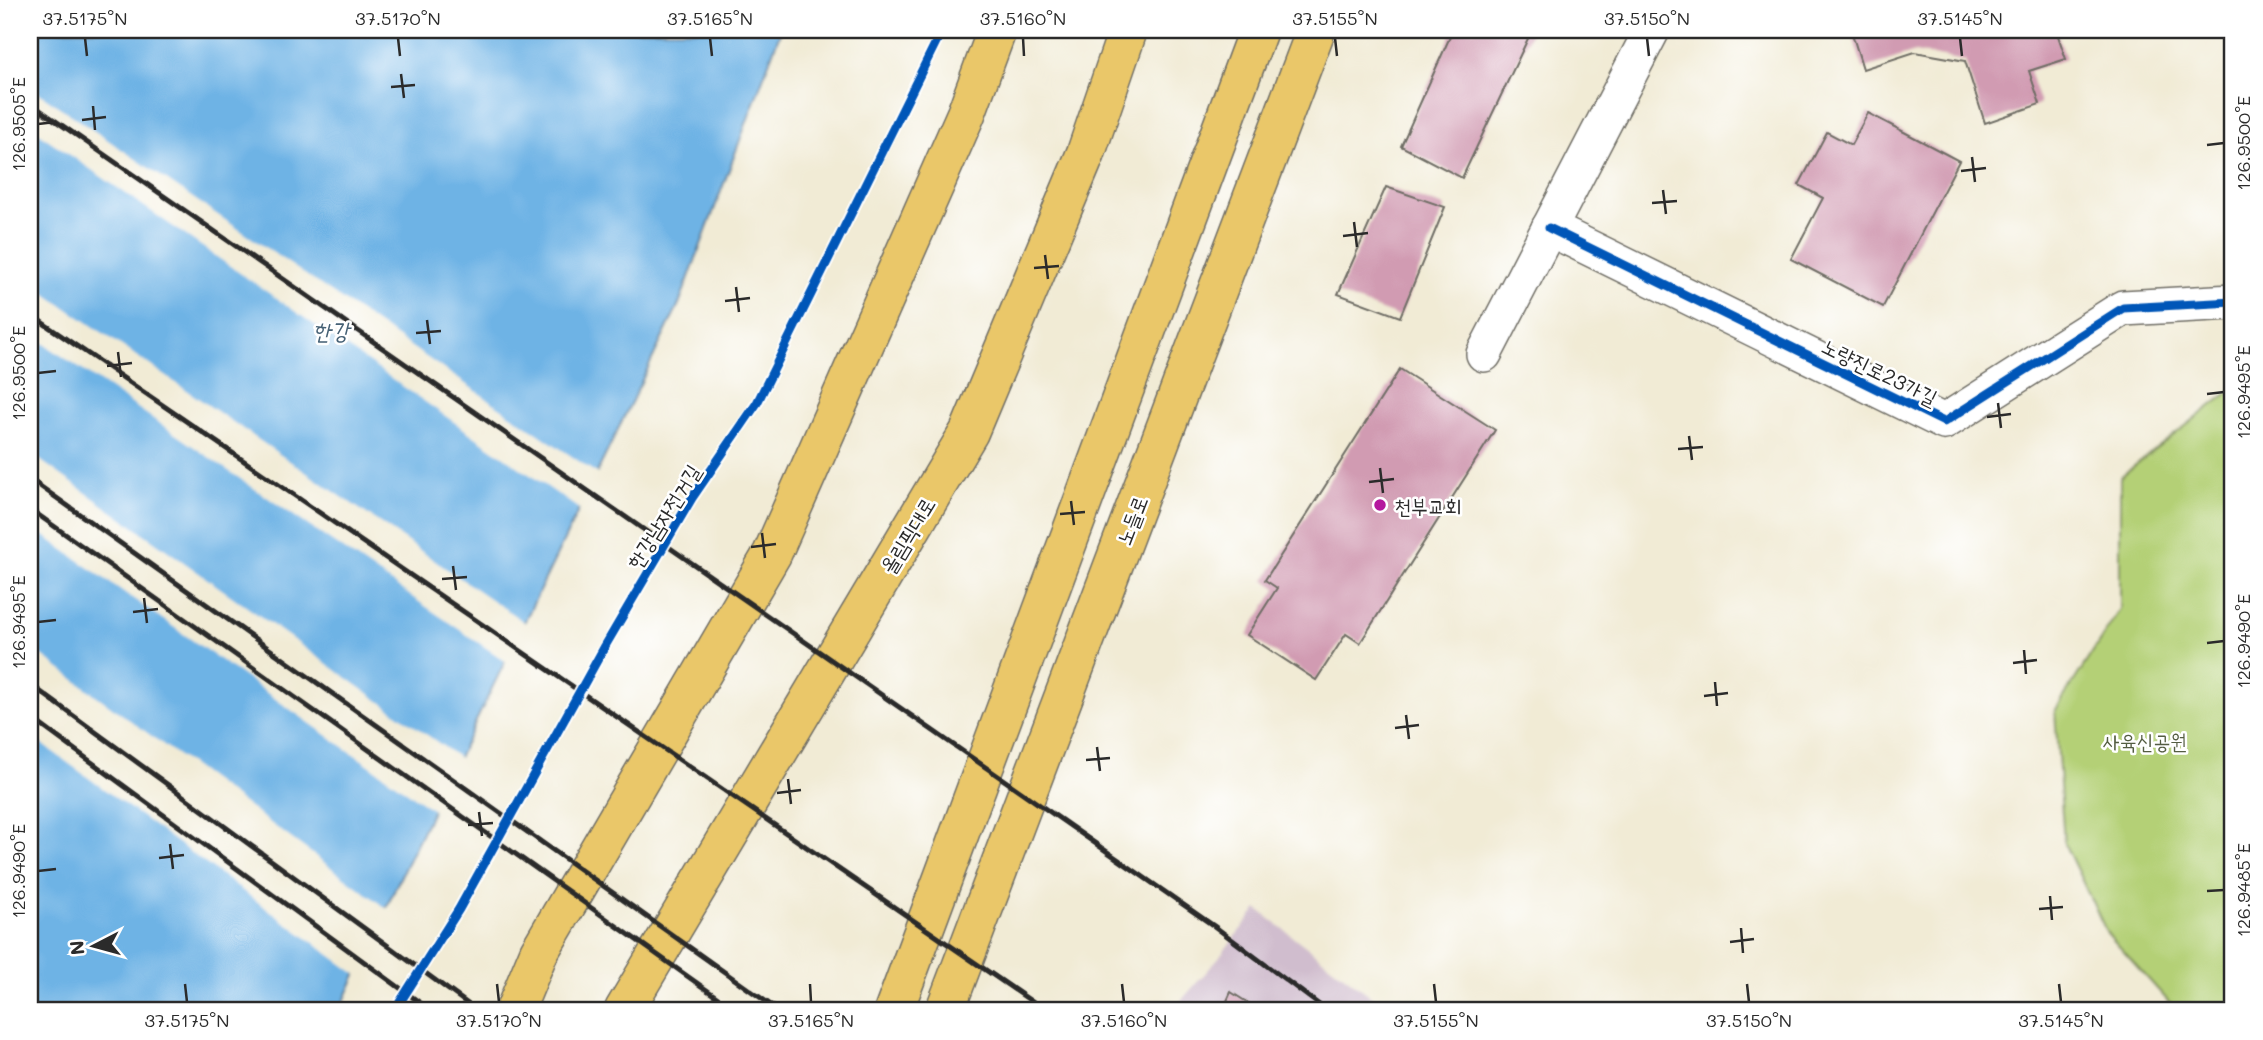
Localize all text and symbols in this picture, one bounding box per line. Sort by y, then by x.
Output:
text: 37.5175°N [42,6,128,30]
text: 37.5170°N [355,6,441,30]
text: 37.5165°N [667,6,753,30]
text: 37.5160°N [980,6,1066,30]
text: 37.5155°N [1292,6,1378,30]
text: 37.5150°N [1604,6,1690,30]
text: 37.5145°N [1917,6,2003,30]
text: 126.9505°E [6,77,30,171]
text: 126.9500°E [2231,96,2255,190]
water label: 한강 [312,315,352,345]
text: 126.9500°E [6,326,30,420]
street label: 노량진로23가길 [1818,331,1942,411]
text: 126.9495°E [2231,345,2255,439]
street label: 한강남자전거길 [620,459,706,573]
street label: 노들로 [1109,491,1153,549]
street label: 올림픽대로 [874,492,940,578]
place label: 천부교회 [1394,492,1462,519]
marker: 천부교회 [1372,497,1388,513]
text: 126.9495°E [6,575,30,669]
text: 126.9490°E [2231,594,2255,688]
park label: 사육신공원 [2103,727,2187,754]
text: 126.9490°E [6,824,30,918]
text: 126.9485°E [2231,843,2255,937]
north arrow [60,911,130,981]
text: N [63,939,90,956]
text: 37.5175°N [144,1008,230,1032]
text: 37.5170°N [456,1008,542,1032]
text: 37.5165°N [768,1008,854,1032]
text: 37.5160°N [1081,1008,1167,1032]
text: 37.5155°N [1393,1008,1479,1032]
text: 37.5150°N [1706,1008,1792,1032]
text: 37.5145°N [2018,1008,2104,1032]

